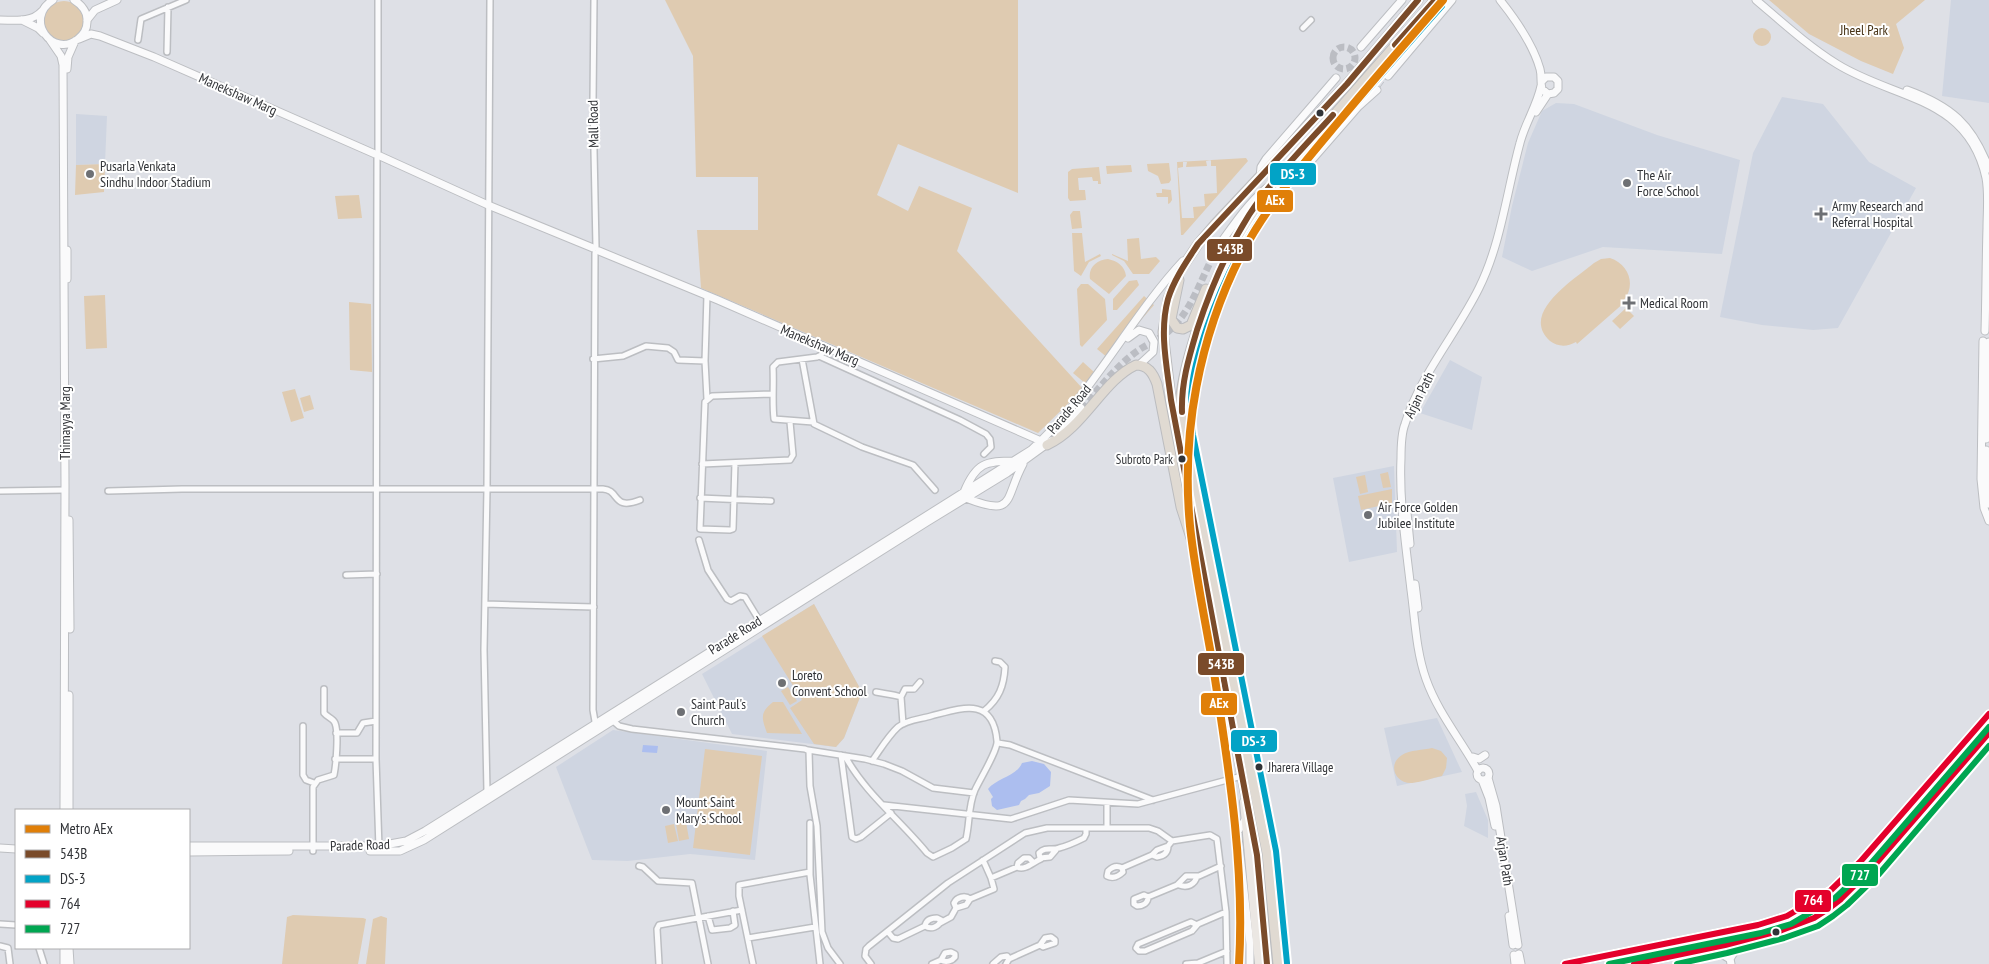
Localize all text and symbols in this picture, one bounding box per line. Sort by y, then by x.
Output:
park label: Jheel Park [1839,21,1889,39]
street label: Manekshaw Marg [196,69,280,119]
street label: Mall Road [584,100,602,148]
unlabelled marker [1315,108,1325,118]
place label: Pusarla Venkata Sindhu Indoor Stadium [100,157,211,191]
line badge: DS-3 [1269,162,1317,186]
text: DS-3 [1281,165,1305,183]
place label: The Air Force School [1637,166,1699,200]
marker: Pusarla Venkata Sindhu Indoor Stadium [84,168,96,180]
marker: The Air Force School [1621,177,1633,189]
line badge: AEx [1256,189,1294,213]
text: AEx [1264,191,1285,209]
place label: Army Research and Referral Hospital [1832,197,1923,231]
marker: Army Research and Referral Hospital [1814,207,1828,221]
line badge: 543B [1206,238,1253,262]
text: 543B [1217,240,1244,258]
place label: Medical Room [1640,294,1708,312]
marker: Medical Room [1622,296,1636,310]
street label: Manekshaw Marg [778,320,862,370]
street label: Arjan Path [1400,369,1438,421]
street label: Parade Road [1043,380,1095,438]
street label: Thimayya Marg [56,386,74,460]
place label: Subroto Park [1116,451,1173,468]
marker: Subroto Park [1177,454,1187,464]
place label: Air Force Golden Jubilee Institute [1377,498,1458,532]
marker: Air Force Golden Jubilee Institute [1362,509,1374,521]
street label: Parade Road [705,612,765,658]
line badge: 543B [1197,652,1245,676]
text: 543B [1208,655,1235,673]
place label: Loreto Convent School [792,666,868,700]
marker: Loreto Convent School [776,677,788,689]
line badge: AEx [1200,692,1238,716]
text: AEx [1208,694,1229,712]
place label: Saint Paul's Church [691,695,746,729]
marker: Saint Paul's Church [675,706,687,718]
line badge: DS-3 [1230,729,1278,753]
text: DS-3 [1242,732,1266,750]
place label: Jharera Village [1267,759,1333,776]
marker: Jharera Village [1254,762,1264,772]
place label: Mount Saint Mary's School [676,793,742,827]
marker: Mount Saint Mary's School [660,804,672,816]
legend [15,809,190,949]
text: Metro AEx [60,819,113,838]
street label: Parade Road [330,835,390,855]
street label: Arjan Path [1492,835,1518,887]
text: 543B [60,844,87,863]
line badge: 727 [1841,863,1879,887]
text: 727 [1850,866,1870,884]
text: DS-3 [60,869,85,888]
line badge: 764 [1794,889,1832,913]
text: 764 [1803,891,1823,909]
text: 764 [60,894,81,913]
text: 727 [60,919,80,938]
unlabelled marker [1771,927,1781,937]

